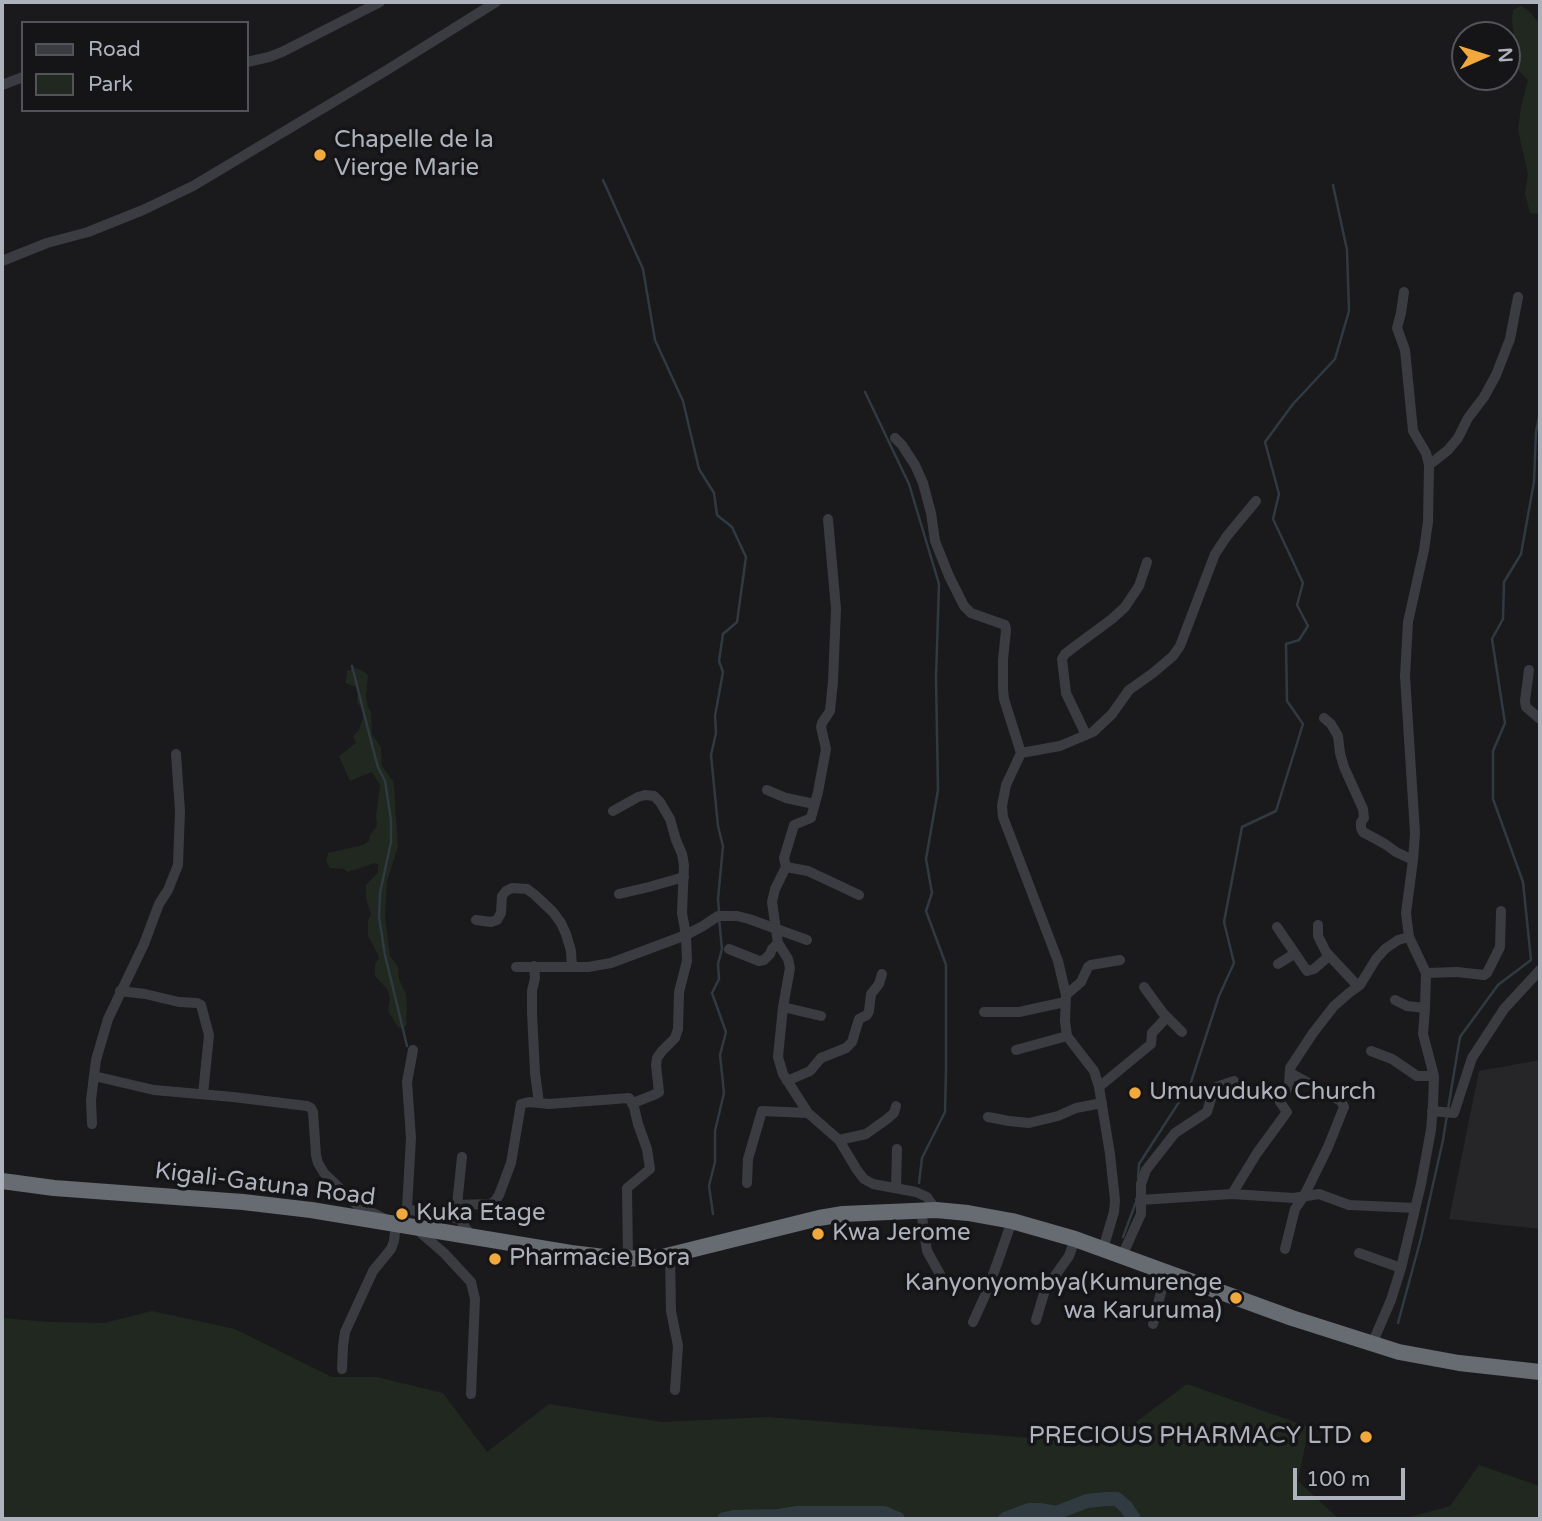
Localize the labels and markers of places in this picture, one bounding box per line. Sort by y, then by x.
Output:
place label: Chapelle de la Vierge Marie [334,127,494,183]
marker: Chapelle de la Vierge Marie [312,147,328,163]
place label: Umuvuduko Church [1149,1079,1376,1107]
marker: Umuvuduko Church [1127,1085,1143,1101]
place label: Kuka Etage [416,1200,546,1228]
marker: Kuka Etage [394,1206,410,1222]
place label: Kwa Jerome [832,1220,970,1248]
marker: Kwa Jerome [810,1226,826,1242]
place label: Pharmacie Bora [509,1245,690,1273]
marker: Pharmacie Bora [487,1251,503,1267]
place label: Kanyonyombya(Kumurenge wa Karuruma) [905,1270,1222,1326]
marker: Kanyonyombya(Kumurenge wa Karuruma) [1228,1290,1244,1306]
place label: PRECIOUS PHARMACY LTD [1028,1423,1352,1451]
marker: PRECIOUS PHARMACY LTD [1358,1429,1374,1445]

